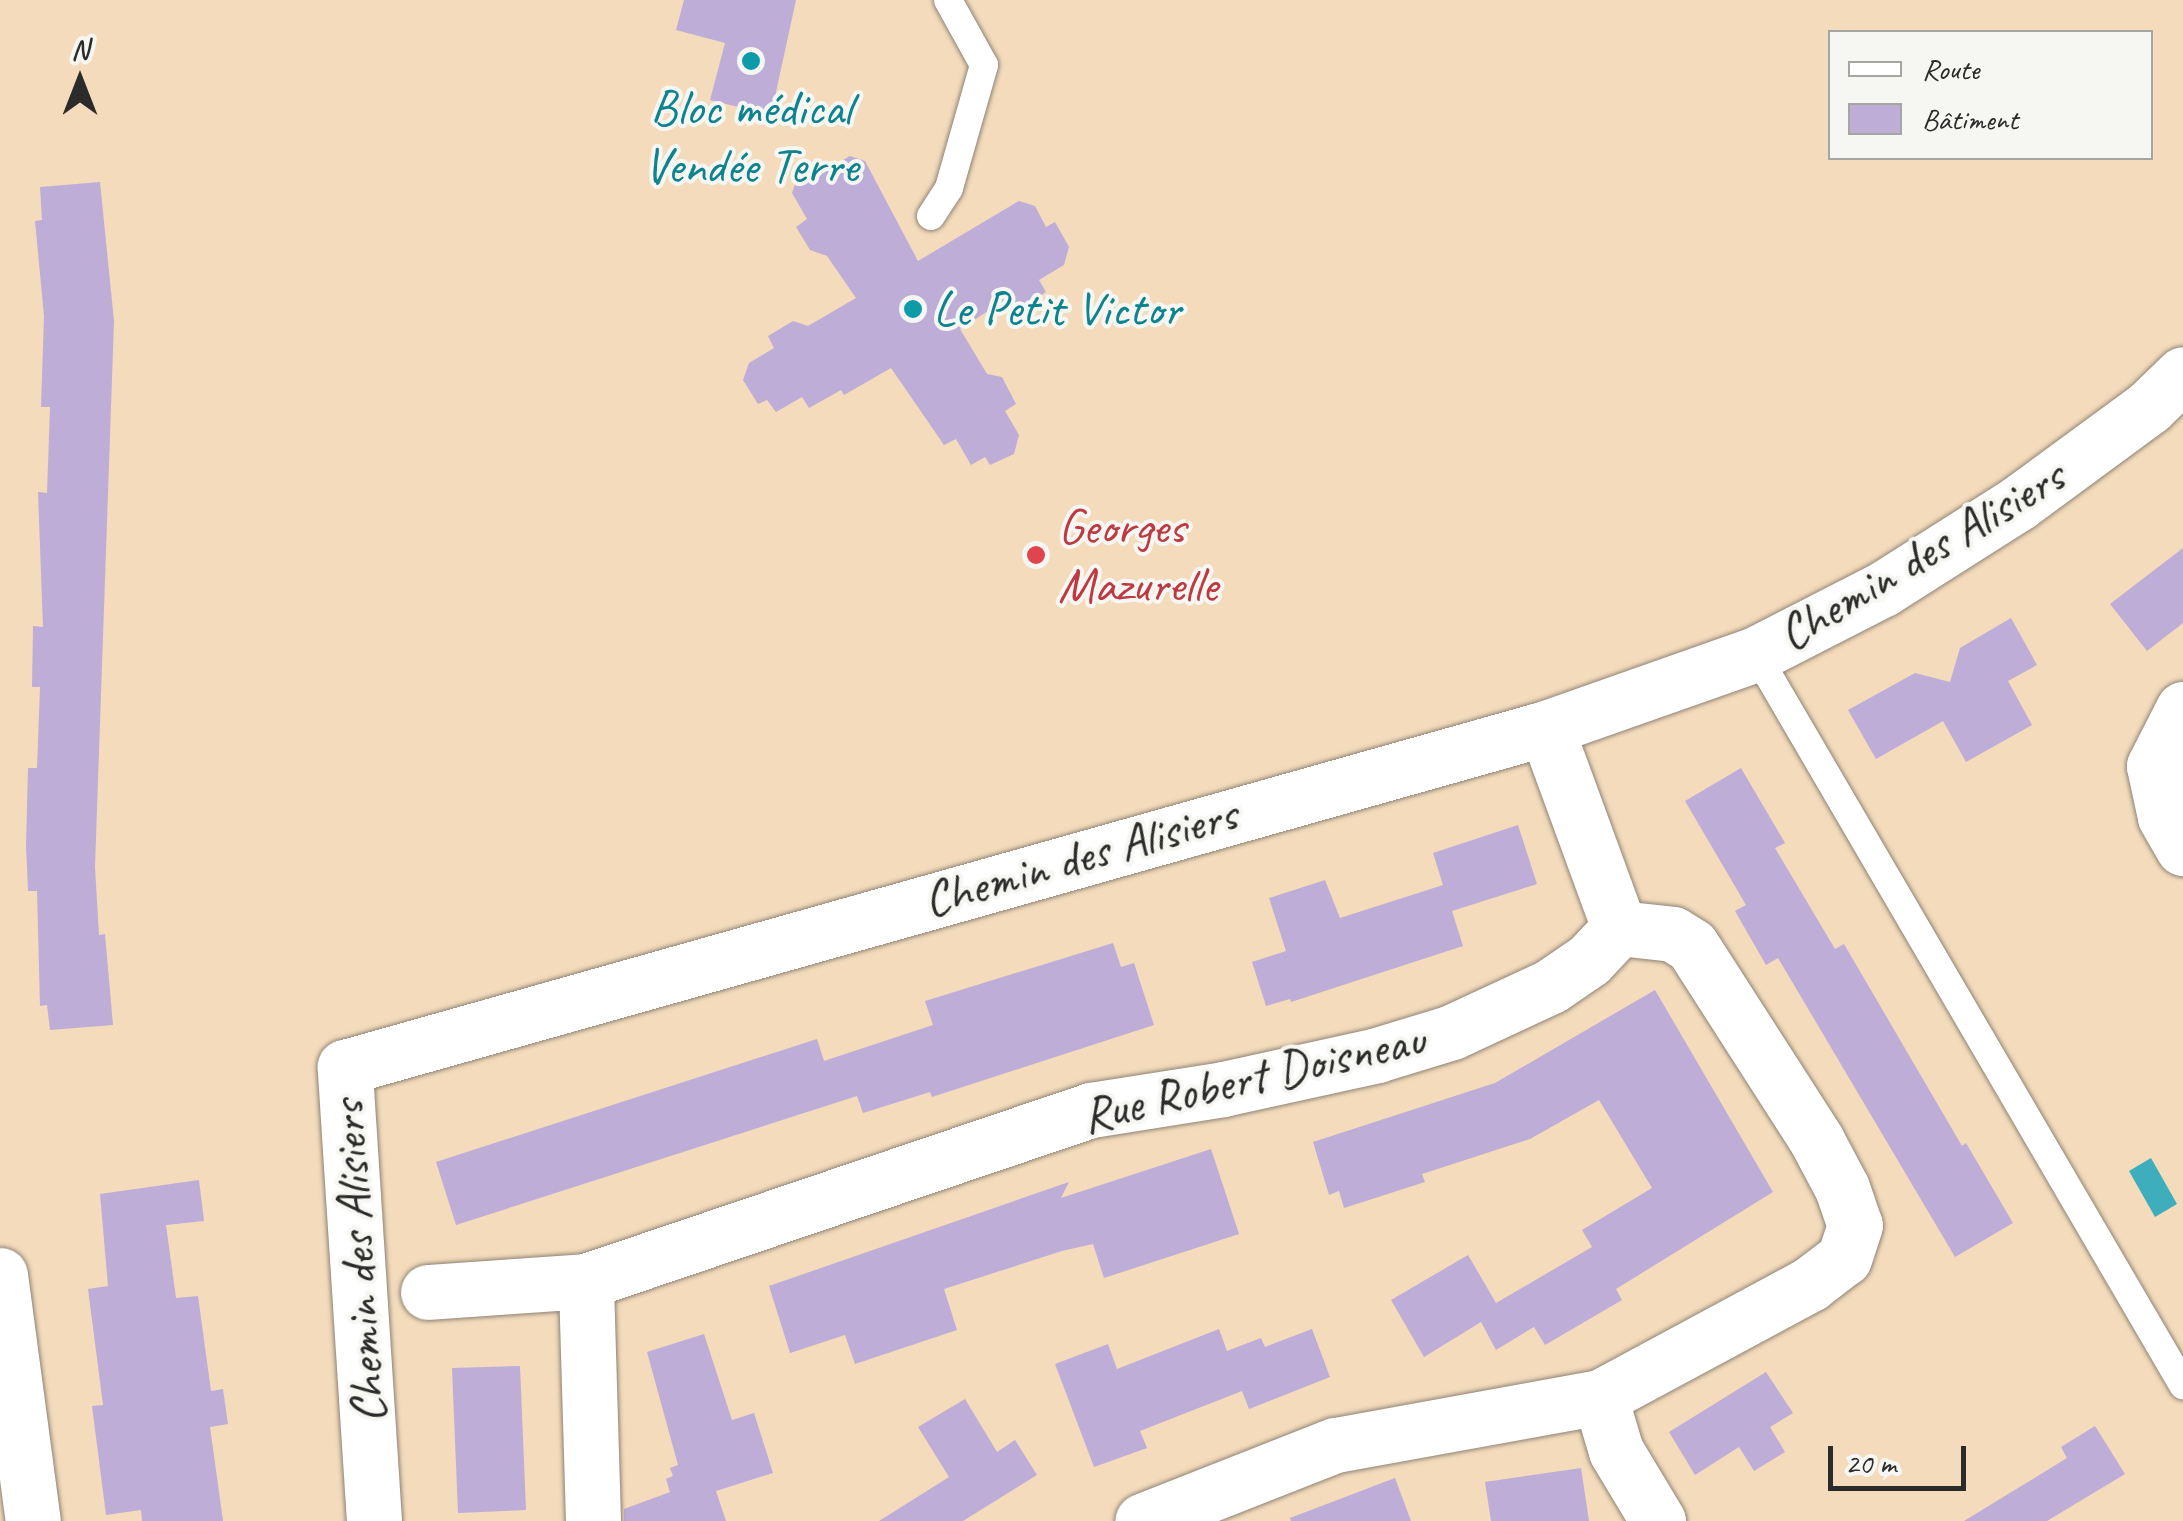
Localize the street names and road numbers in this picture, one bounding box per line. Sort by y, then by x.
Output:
street label: Chemin des Alisiers [1767,446,2075,664]
street label: Chemin des Alisiers [916,784,1244,930]
street label: Rue Robert Doisneau [1074,1008,1432,1146]
street label: Chemin des Alisiers [317,1099,399,1425]

